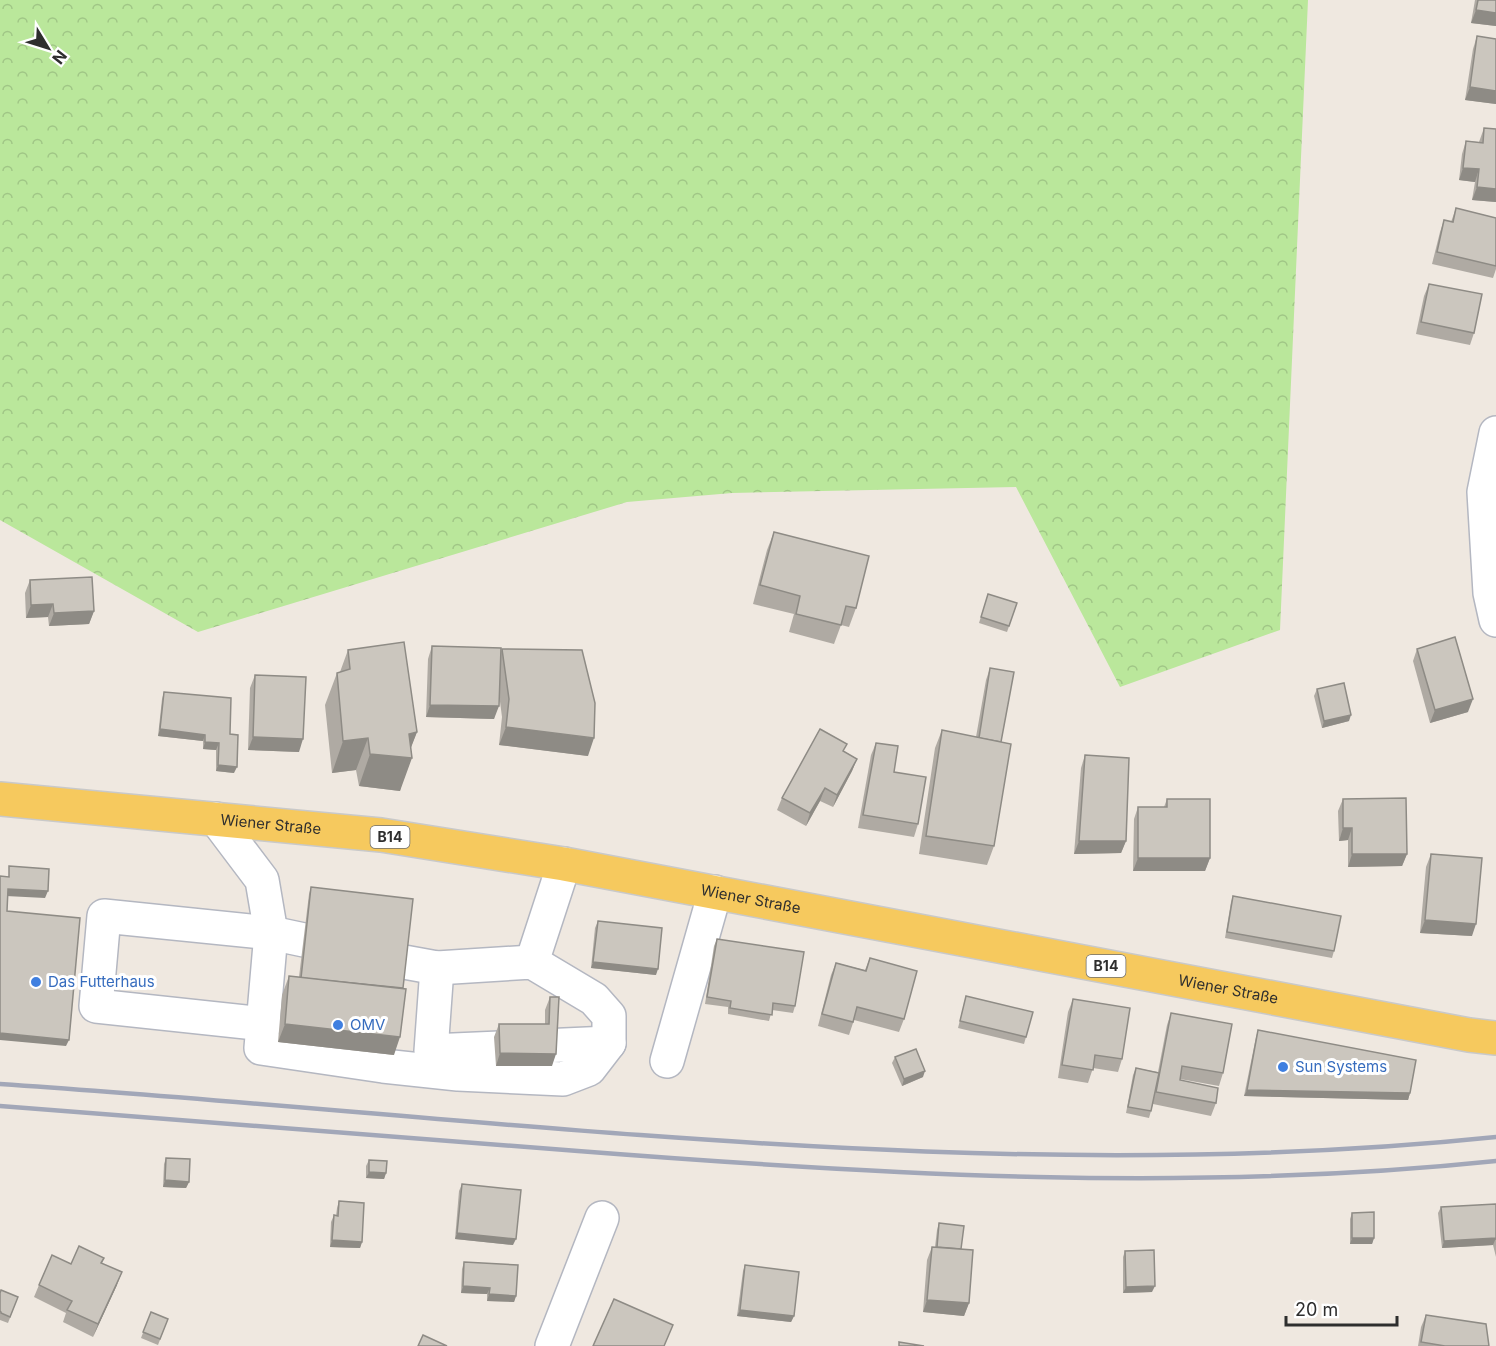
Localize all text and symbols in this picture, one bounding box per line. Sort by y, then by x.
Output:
north arrow [18,18,78,78]
text: N [48,46,71,68]
street label: Wiener Straße [220,810,322,838]
road number: B14 [370,826,410,848]
street label: Wiener Straße [699,880,802,918]
road number: B14 [1086,955,1126,977]
street label: Wiener Straße [1177,970,1280,1008]
place label: Das Futterhaus [48,972,155,991]
marker: Das Futterhaus [29,975,43,989]
place label: OMV [350,1015,385,1034]
marker: OMV [331,1018,345,1032]
place label: Sun Systems [1295,1057,1387,1076]
marker: Sun Systems [1276,1060,1290,1074]
scale bar [1286,1289,1397,1327]
text: 20 m [1295,1299,1338,1320]

